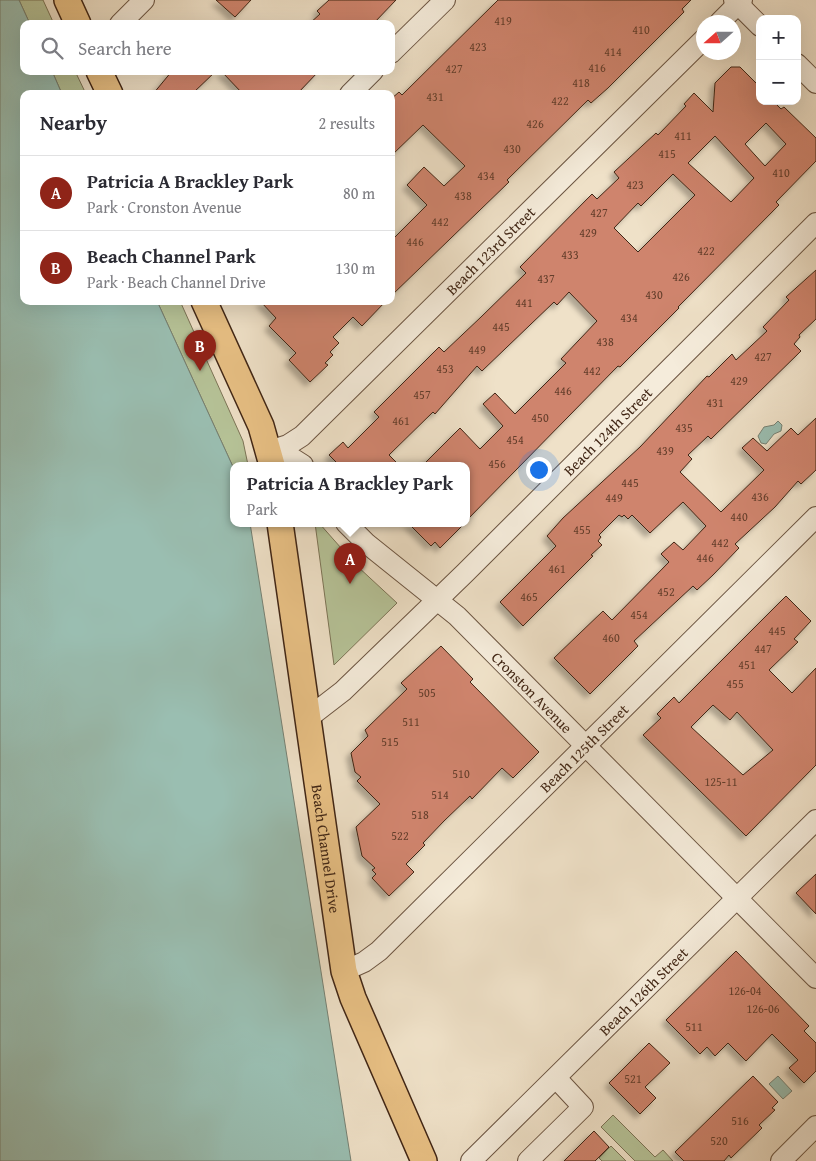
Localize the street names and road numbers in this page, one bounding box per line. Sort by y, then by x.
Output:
street label: Beach 123rd Street [441,201,540,299]
street label: Beach 124th Street [558,382,657,480]
street label: Cronston Avenue [487,647,578,737]
street label: Beach 125th Street [535,698,633,797]
street label: Beach Channel Drive [307,783,346,914]
street label: Beach 126th Street [594,942,693,1040]

